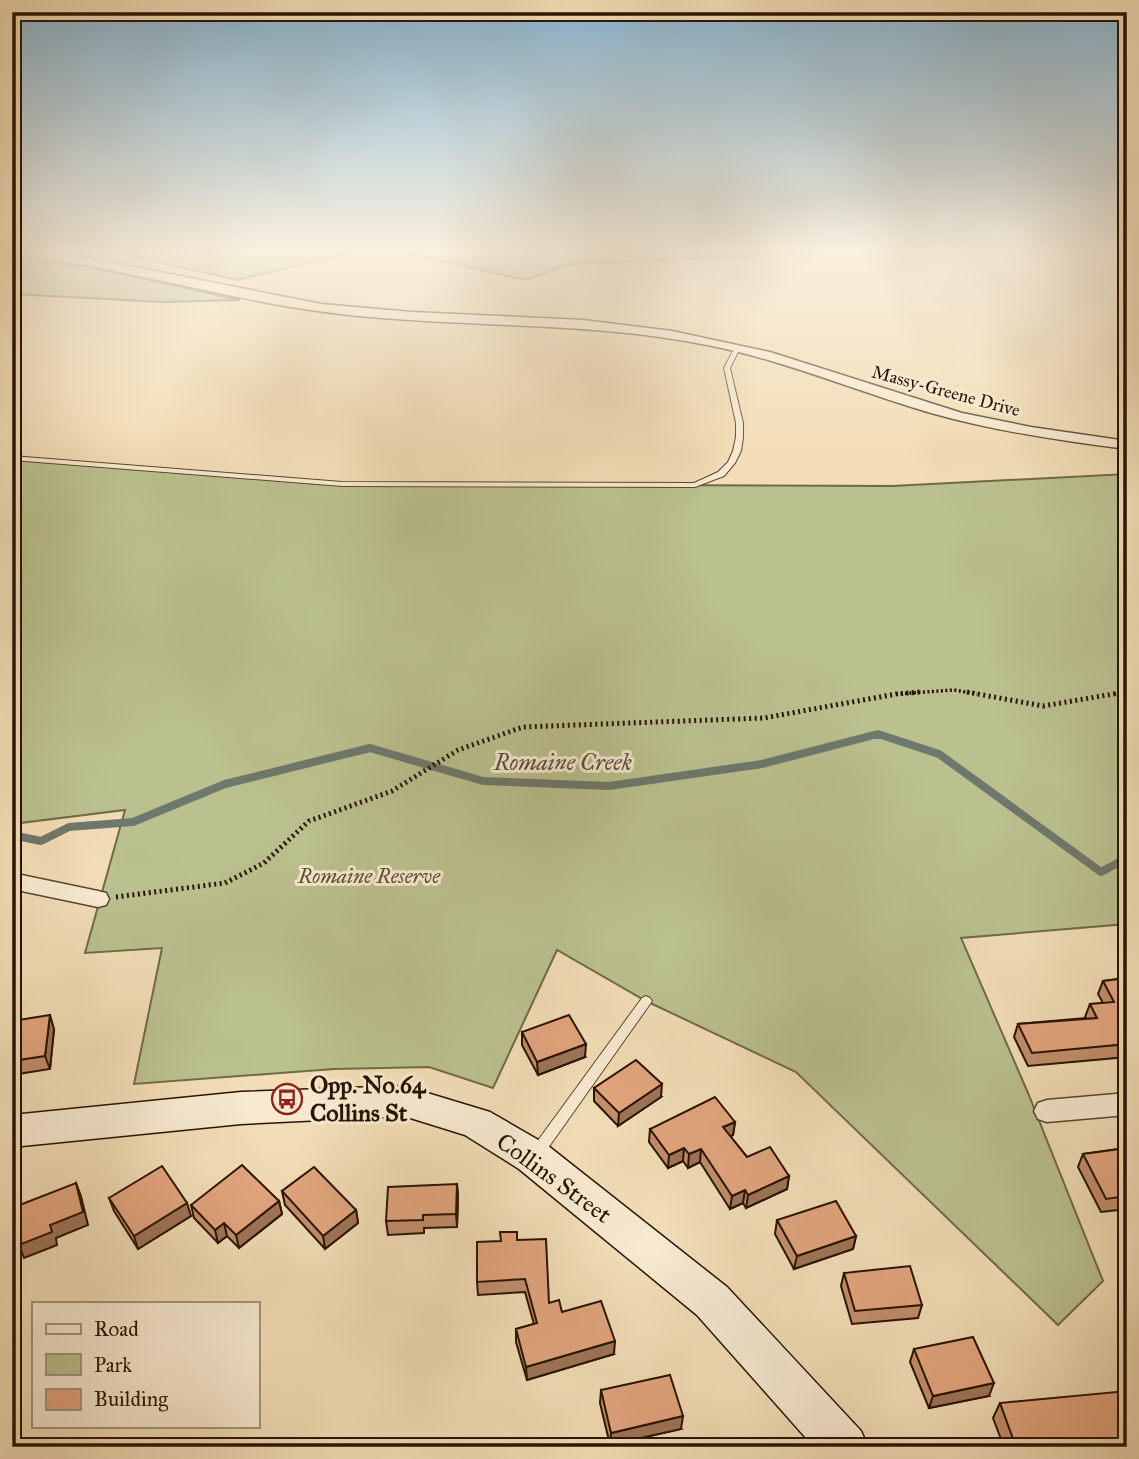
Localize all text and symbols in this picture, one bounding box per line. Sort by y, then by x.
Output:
street label: Massy-Greene Drive [869,361,1023,421]
water label: Romaine Creek [493,748,632,776]
park label: Romaine Reserve [297,863,441,889]
place label: Opp. No.64 Collins St [310,1070,427,1128]
bus stop icon: Opp. No.64 Collins St [270,1082,304,1116]
street label: Collins Street [491,1126,618,1230]
legend [32,1302,259,1428]
text: Road [94,1316,139,1342]
text: Park [94,1352,132,1378]
text: Building [94,1386,168,1412]

